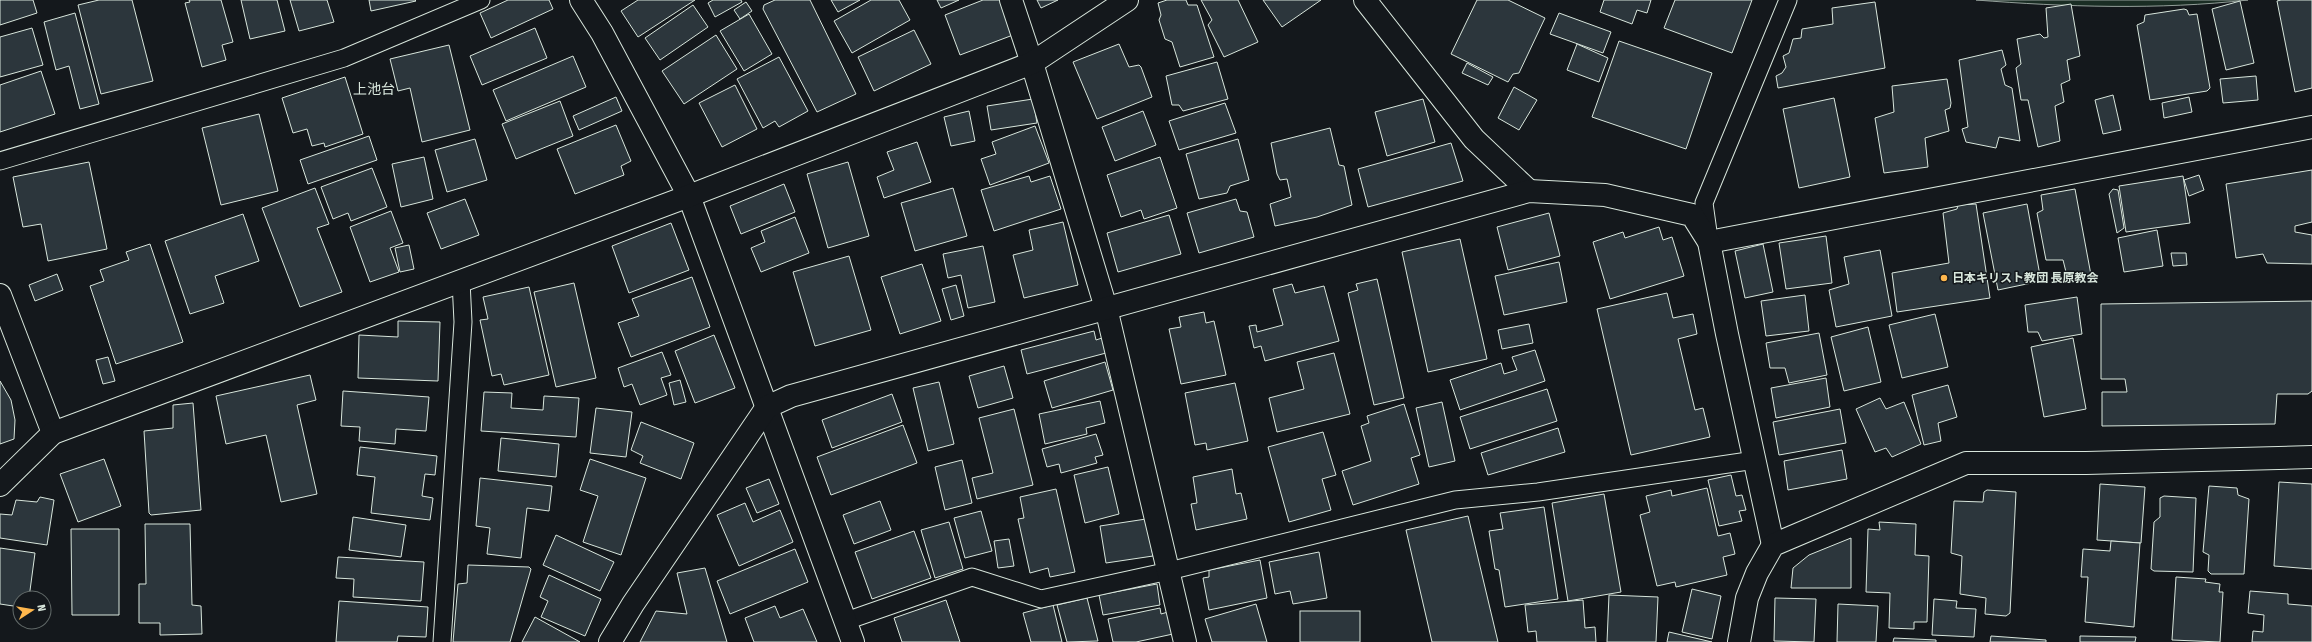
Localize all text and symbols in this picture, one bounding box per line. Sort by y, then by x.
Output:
district label: 上池台 [353,81,395,98]
place label: 日本キリスト教団 長原教会 [1952,271,2099,285]
marker: 日本キリスト教団 長原教会 [1939,273,1949,283]
north arrow [12,590,52,630]
text: N [34,603,48,613]

